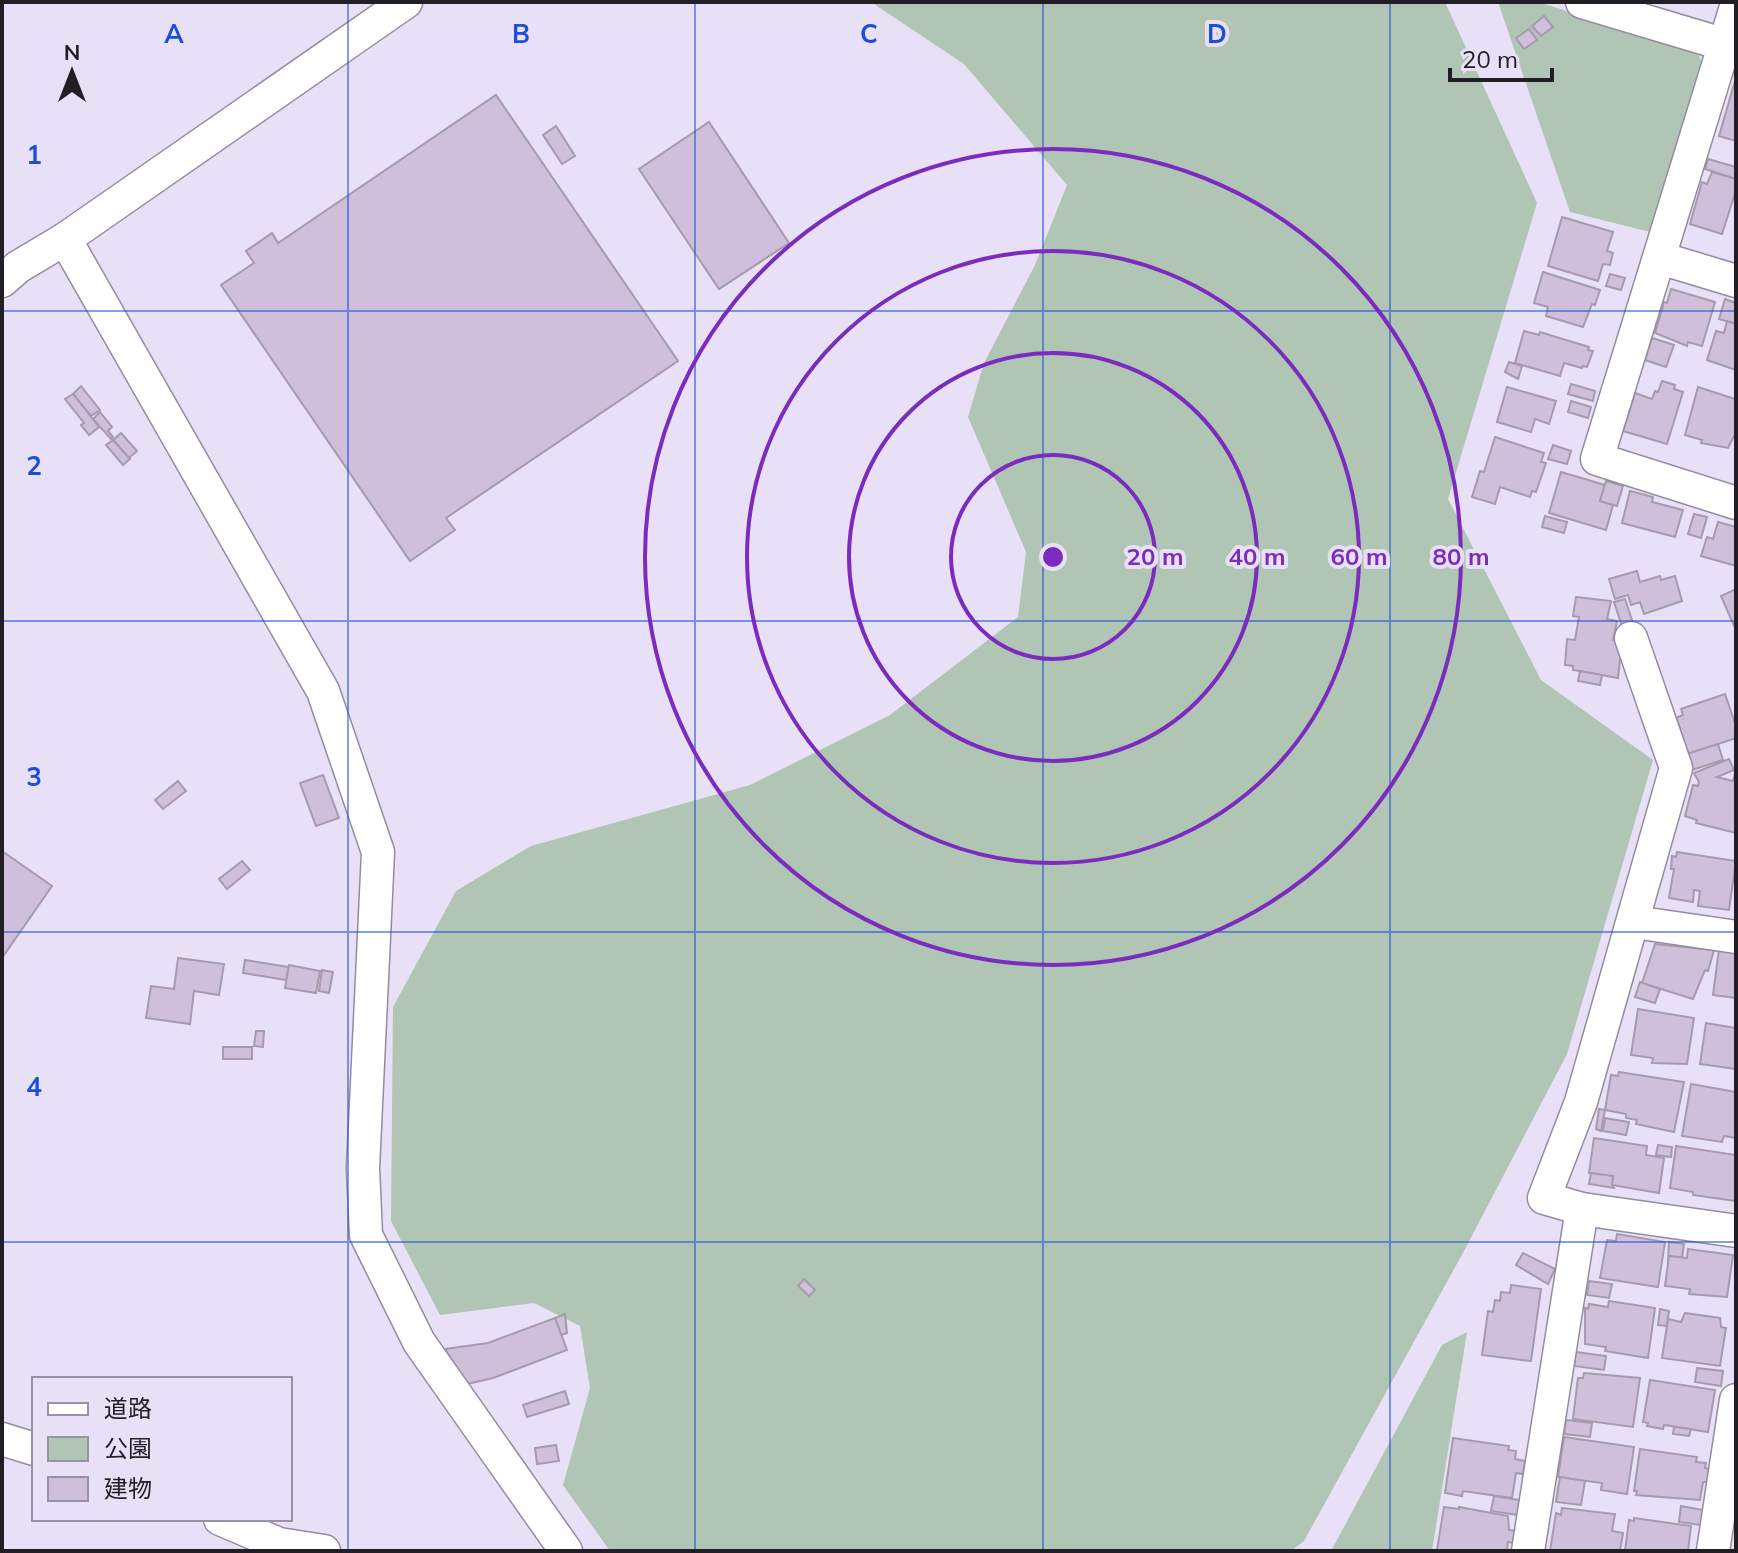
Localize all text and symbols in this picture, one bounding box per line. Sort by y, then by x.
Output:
text: A [164,17,184,50]
text: B [512,17,530,50]
text: C [860,17,878,50]
text: D [1207,17,1227,50]
north arrow [32,32,112,112]
scale bar [1450,32,1552,82]
text: N [64,38,80,66]
text: 20 m [1462,44,1518,74]
text: 1 [26,138,42,171]
text: 2 [26,449,42,482]
text: 20 m [1127,541,1183,571]
text: 40 m [1229,541,1285,571]
text: 60 m [1331,541,1387,571]
text: 80 m [1433,541,1489,571]
centre of rings [1039,543,1067,571]
text: 3 [26,760,42,793]
text: 4 [26,1070,42,1103]
legend [32,1377,292,1521]
text: 道路 [104,1393,152,1423]
text: 公園 [104,1433,152,1463]
text: 建物 [104,1473,152,1503]

